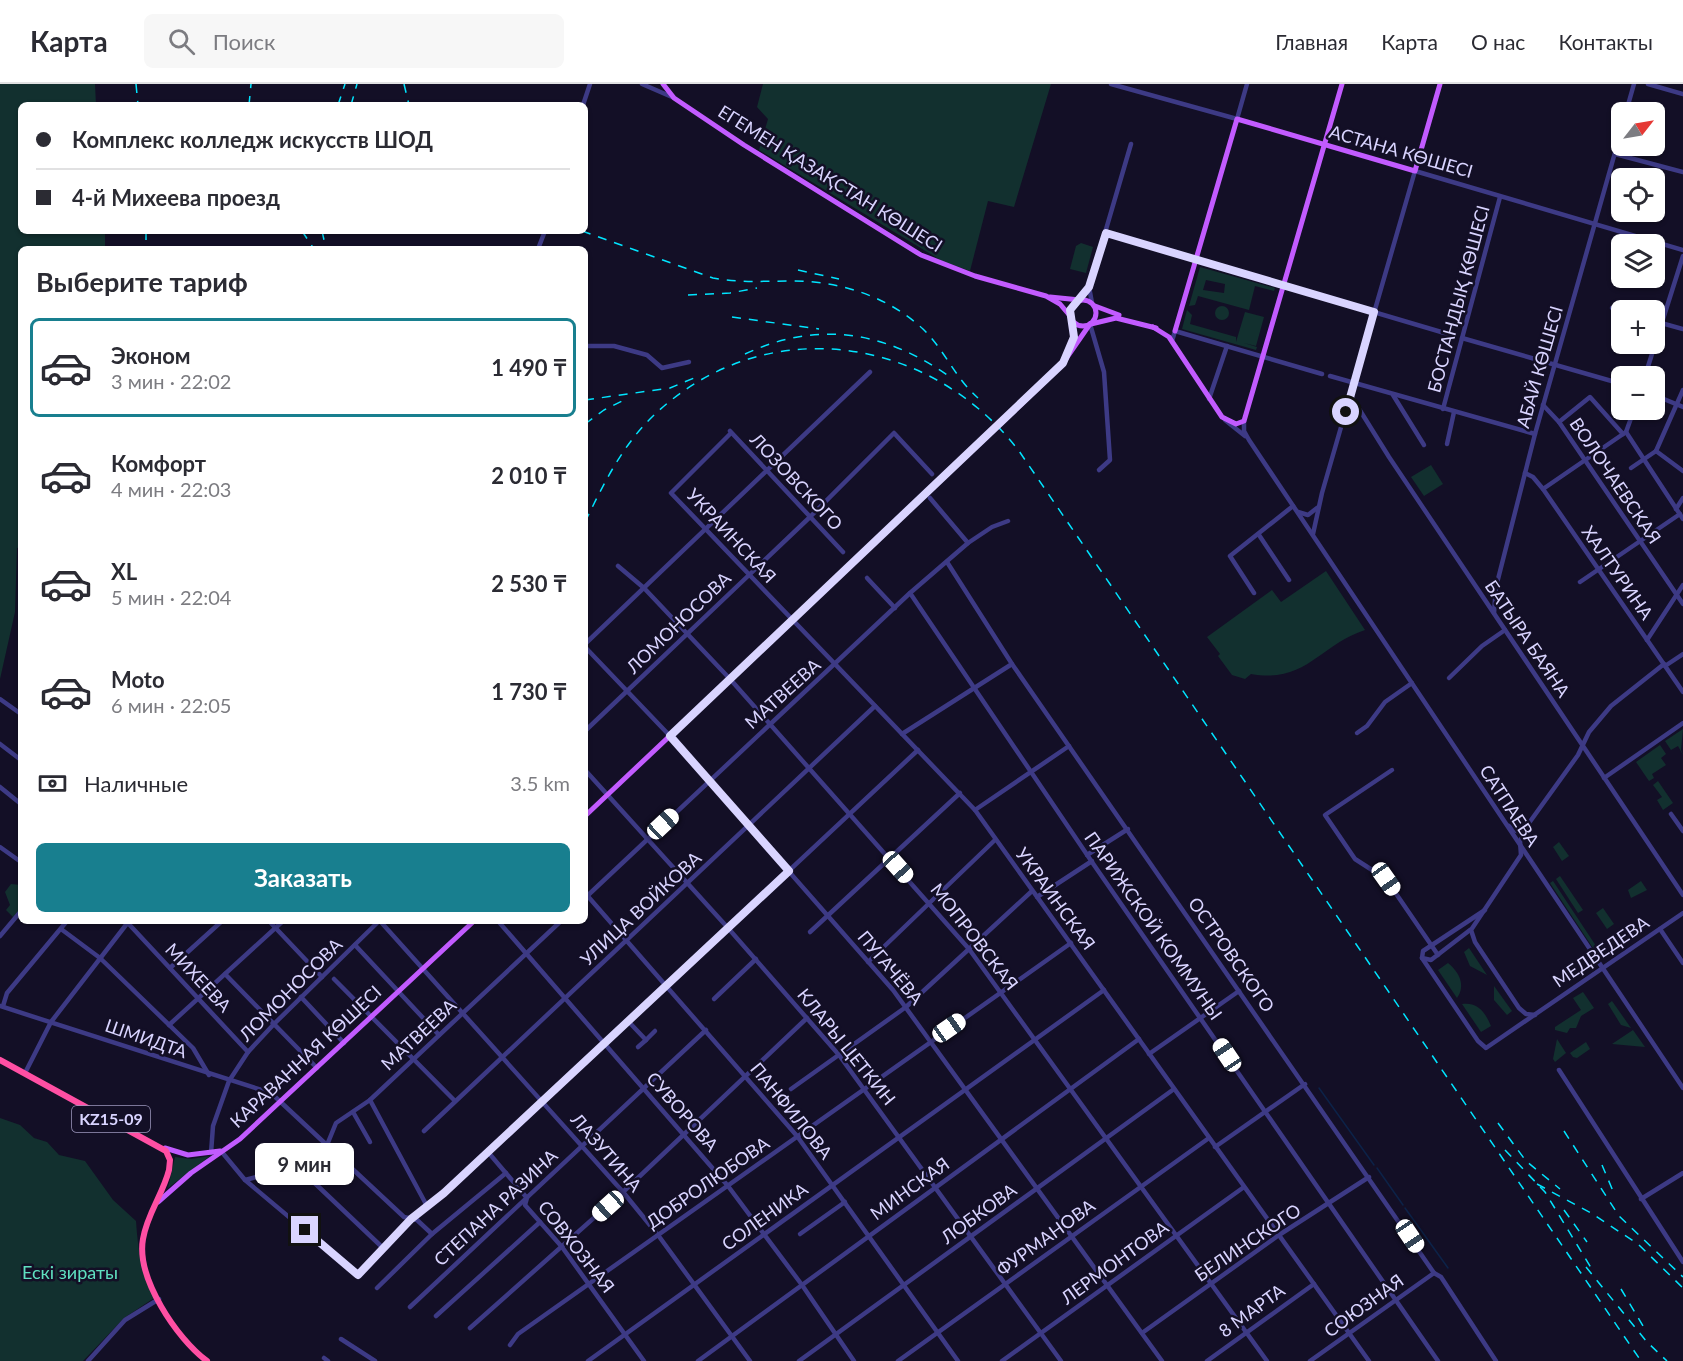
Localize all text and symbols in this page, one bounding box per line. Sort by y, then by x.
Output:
search box [144,14,564,68]
text: Карта [30,24,108,58]
icon: search [165,25,198,58]
text: Поиск [213,28,276,55]
text: Главная [1275,29,1348,54]
text: Карта [1381,29,1438,54]
text: О нас [1471,29,1525,54]
text: Контакты [1558,29,1653,54]
street label: ЕГЕМЕН ҚАЗАҚСТАН КӨШЕСІ [714,100,947,256]
north arrow [1611,102,1665,156]
map controls [1611,102,1665,420]
street label: АСТАНА КӨШЕСІ [1327,120,1476,182]
text: Комплекс колледж искусств ШОД [72,126,433,153]
button: locate [1611,168,1665,222]
text: 4-й Михеева проезд [72,184,280,211]
street label: БОСТАНДЫҚ КӨШЕСІ [1422,203,1494,395]
button: layers [1611,234,1665,288]
text: Выберите тариф [36,265,248,298]
button: + [1611,300,1665,354]
street label: АБАЙ КӨШЕСІ [1511,303,1567,430]
icon: car [39,341,93,395]
text: Эконом [111,342,191,369]
text: 1 490 ₸ [491,354,567,381]
button: − [1611,366,1665,420]
text: 3 мин · 22:02 [111,369,231,393]
route start [1332,398,1359,425]
street label: ВОЛОЧАЕВСКАЯ [1565,413,1666,548]
street label: ЛОЗОВСКОГО [745,427,847,535]
icon: car [39,449,93,503]
text: Комфорт [111,450,206,477]
text: 2 010 ₸ [491,462,567,489]
text: 4 мин · 22:03 [111,477,231,501]
street label: УКРАИНСКАЯ [682,484,781,587]
street label: ХАЛТУРИНА [1577,521,1659,624]
icon: car [39,557,93,611]
text: XL [111,558,137,585]
street label: ЛОМОНОСОВА [621,566,736,678]
text: 2 530 ₸ [491,570,567,597]
street label: БАТЫРА БАЯНА [1481,576,1576,702]
text: 5 мин · 22:04 [111,585,231,609]
street label: МАТВЕЕВА [740,653,825,733]
icon: car [39,665,93,719]
text: Moto [111,666,165,693]
text: 1 730 ₸ [491,678,567,705]
text: 6 мин · 22:05 [111,693,231,717]
street label: САТПАЕВА [1475,760,1545,851]
icon: cash [36,767,69,800]
text: Наличные [84,770,188,797]
text: 3.5 km [510,771,570,795]
car [644,805,682,843]
street label: ПАРИЖСКОЙ КОММУНЫ [1080,827,1227,1024]
button: Заказать [36,843,570,912]
street label: УКРАИНСКАЯ [1011,843,1100,954]
street label: УЛИЦА ВОЙКОВА [575,846,706,970]
car [879,848,917,886]
car [1368,859,1404,899]
street label: МОПРОВСКАЯ [926,879,1023,994]
street label: ОСТРОВСКОГО [1184,893,1280,1016]
street label: МЕДВЕДЕВА [1548,910,1653,991]
street label: ПУГАЧЁВА [854,926,929,1009]
street label: ЛОМОНОСОВА [234,933,347,1046]
street label: МИХЕЕВА [161,938,237,1017]
street label: КАРАВАННАЯ КӨШЕСІ [225,981,385,1132]
street label: КЛАРЫ ЦЕТКИН [793,984,901,1109]
street label: МАТВЕЕВА [376,993,461,1074]
car [929,1010,969,1046]
street label: ШМИДТА [103,1014,191,1063]
car [1209,1035,1245,1075]
street label: ПАНФИЛОВА [746,1058,838,1164]
street label: СУВОРОВА [642,1067,724,1156]
road number: KZ15-09 [72,1106,150,1132]
street label: ЛАЗУТИНА [566,1108,647,1197]
street label: ДОБРОЛЮБОВА [642,1131,774,1233]
callout: 9 мин [256,1143,354,1185]
street label: СТЕПАНА РАЗИНА [429,1144,562,1270]
text: 9 мин [278,1152,331,1176]
street label: МИНСКАЯ [866,1152,953,1224]
street label: СОЛЕНИКА [717,1177,812,1255]
street label: ЛОБКОВА [935,1178,1021,1249]
car [589,1187,627,1225]
street label: ФУРМАНОВА [992,1194,1100,1280]
street label: СОВХОЗНАЯ [534,1196,620,1297]
street label: БЕЛИНСКОГО [1190,1199,1305,1286]
street label: ЛЕРМОНТОВА [1056,1215,1173,1309]
route end [291,1216,318,1243]
car [1392,1216,1428,1256]
park label: Ескі зираты [22,1261,118,1283]
street label: СОЮЗНАЯ [1319,1269,1407,1341]
street label: 8 МАРТА [1214,1278,1289,1342]

